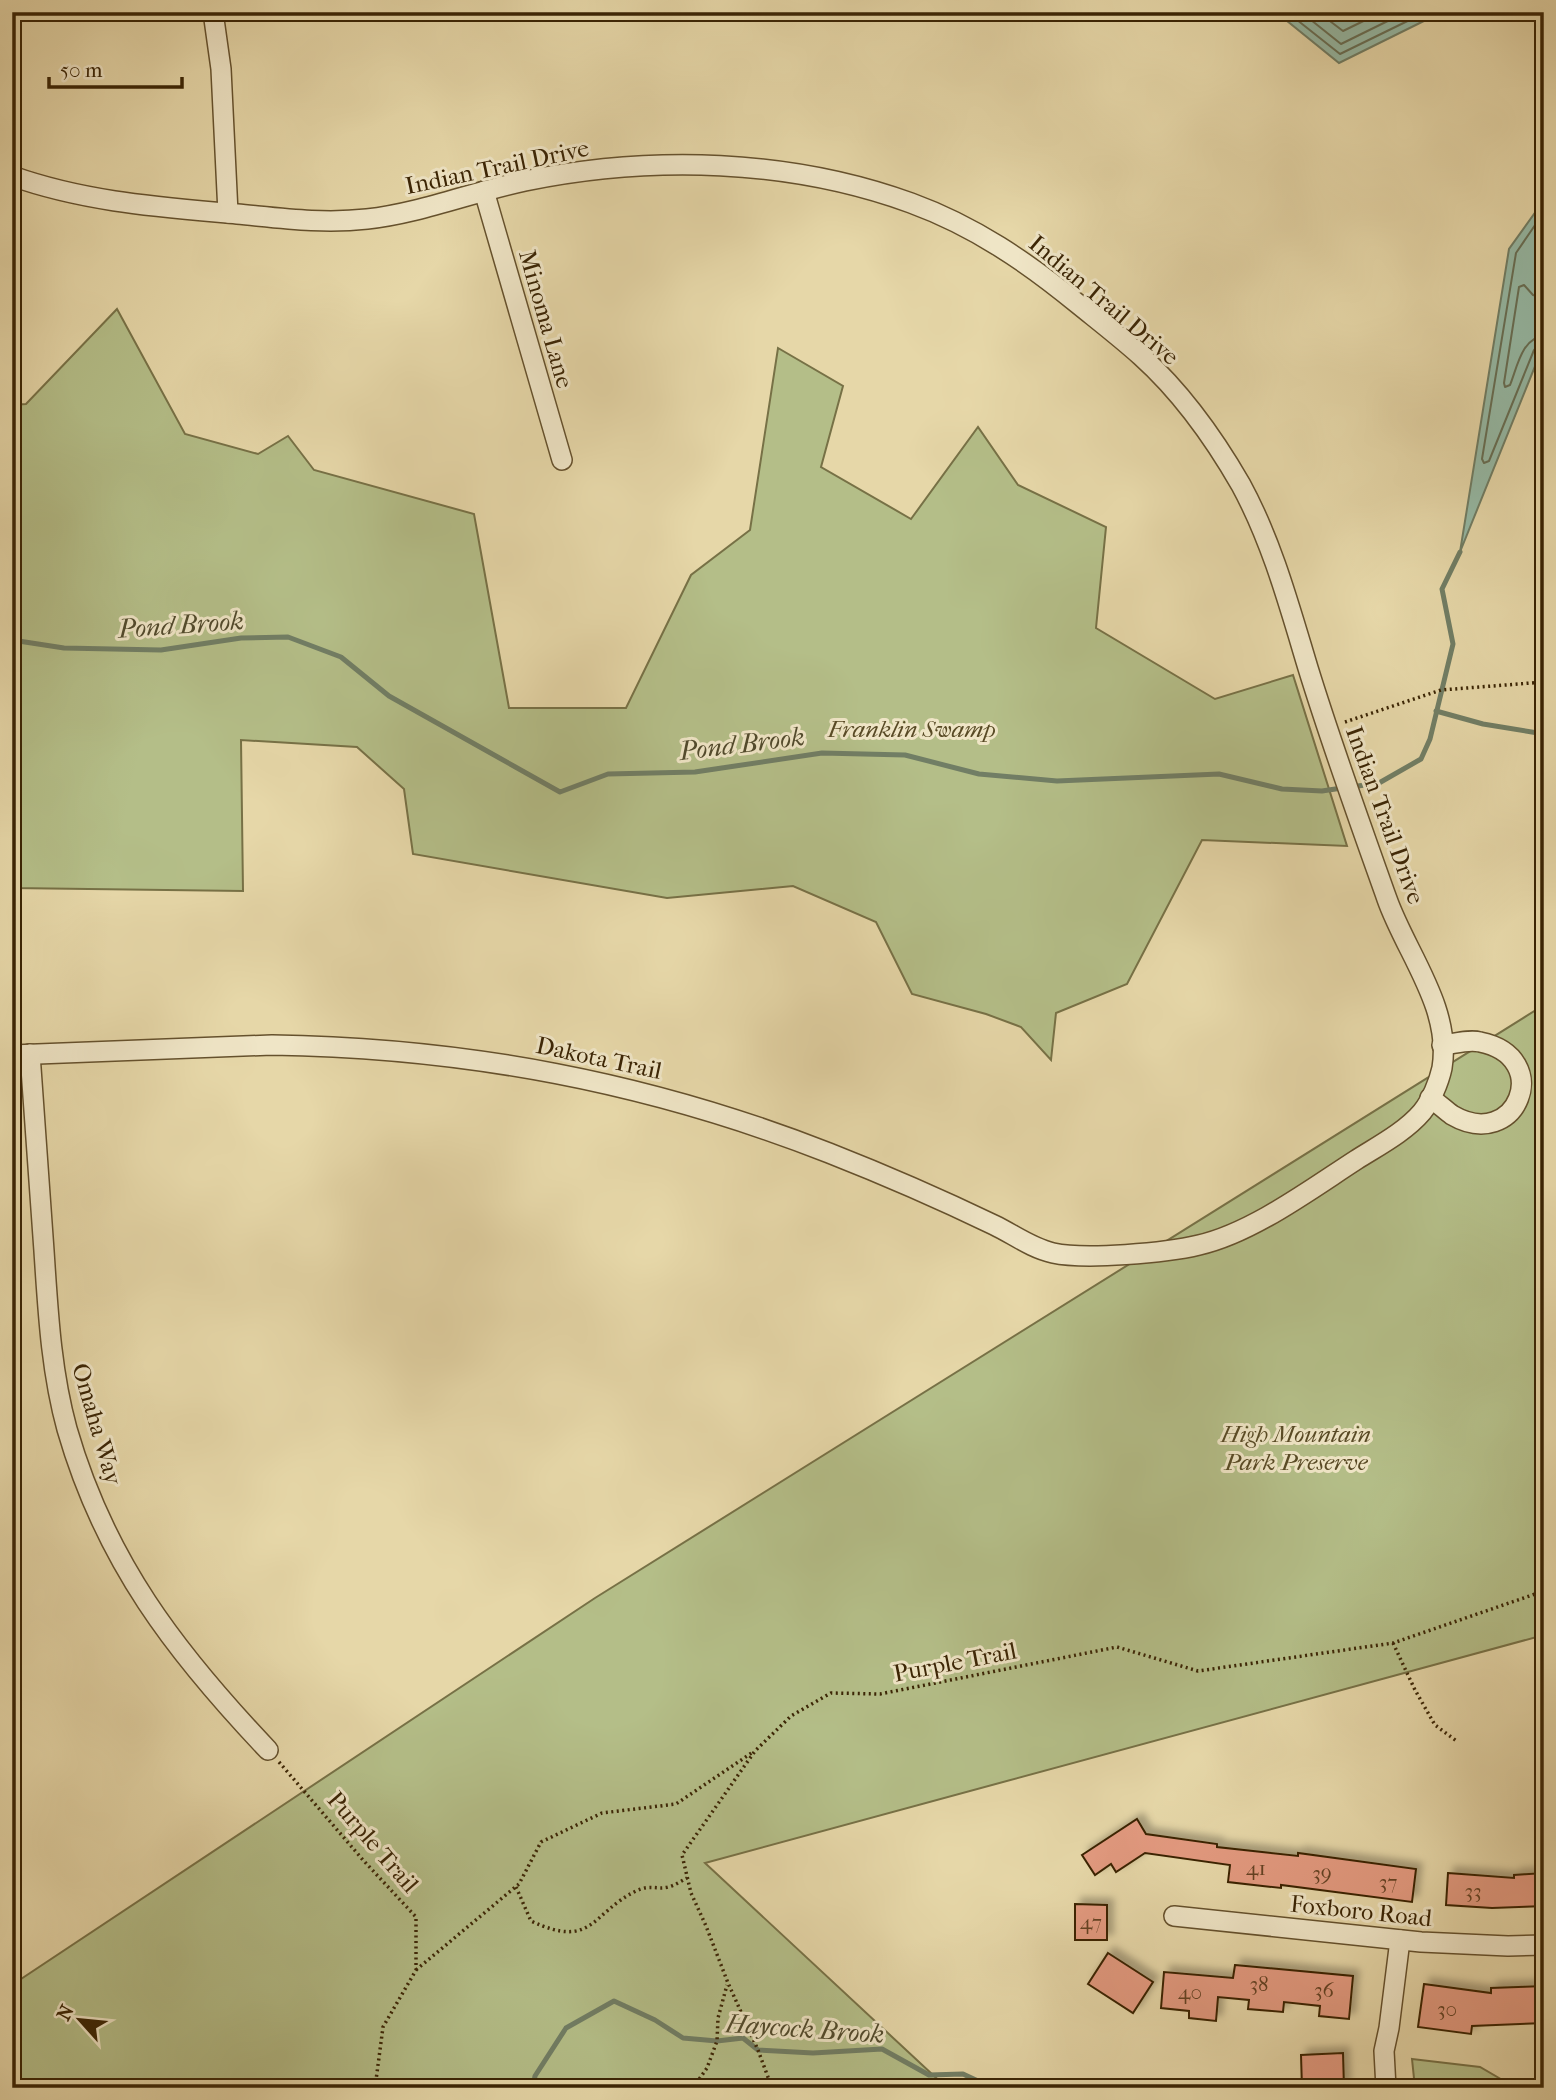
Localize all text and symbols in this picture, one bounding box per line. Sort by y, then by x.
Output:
scale bar [49,46,182,90]
text: 50 m [60,58,103,82]
street label: Indian Trail Drive [403,134,591,200]
street label: Indian Trail Drive [1023,229,1185,371]
street label: Minoma Lane [513,247,579,391]
water label: Pond Brook [116,605,245,645]
park label: Franklin Swamp [827,715,996,743]
water label: Pond Brook [677,721,806,767]
street label: Indian Trail Drive [1340,722,1430,908]
street label: Dakota Trail [534,1031,665,1085]
street label: Omaha Way [66,1360,128,1489]
park label: High Mountain Park Preserve [1220,1420,1371,1476]
street label: Purple Trail [891,1636,1019,1688]
street label: Purple Trail [322,1786,425,1899]
house number: 41 [1246,1856,1266,1880]
house number: 39 [1312,1861,1332,1885]
house number: 37 [1379,1870,1397,1894]
house number: 33 [1464,1879,1482,1903]
street label: Foxboro Road [1289,1890,1434,1932]
house number: 47 [1080,1910,1102,1934]
house number: 38 [1249,1972,1269,1996]
house number: 36 [1314,1978,1335,2002]
house number: 40 [1178,1980,1202,2004]
north arrow [46,1984,116,2054]
house number: 30 [1437,1997,1457,2021]
text: N [53,2001,79,2024]
water label: Haycock Brook [724,2008,885,2050]

